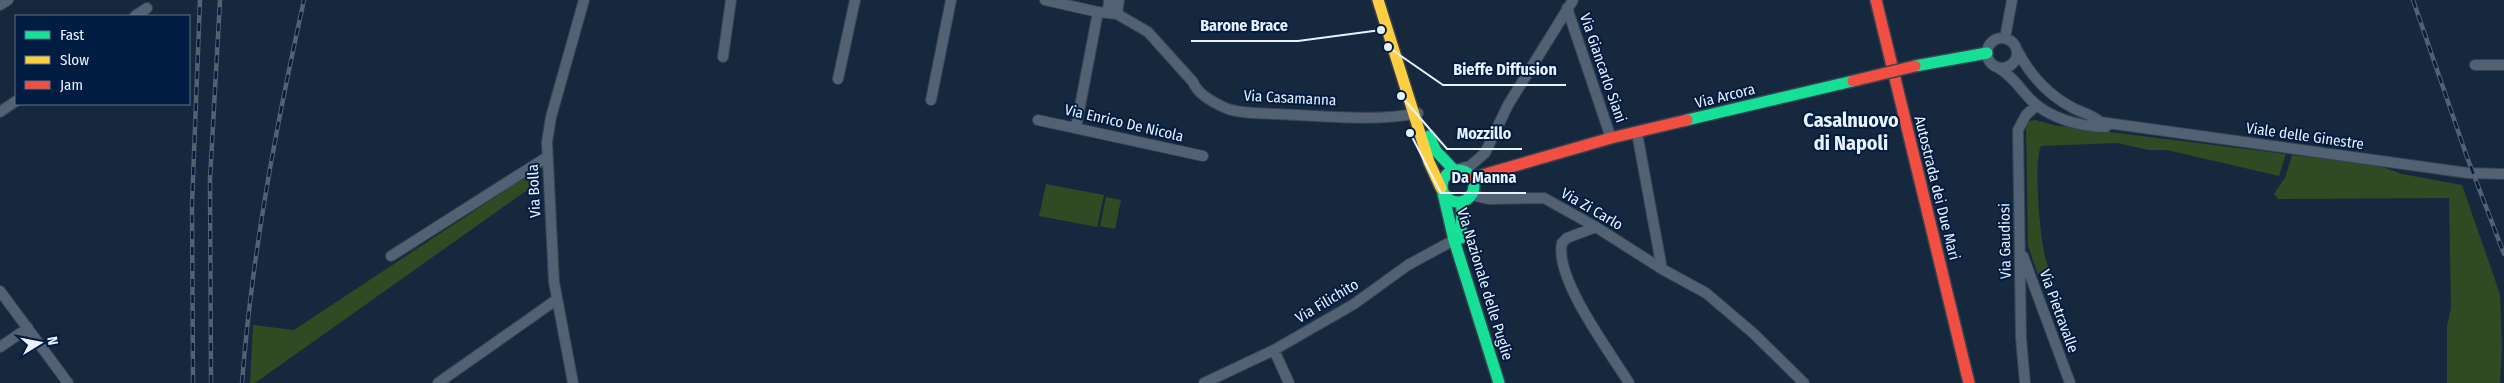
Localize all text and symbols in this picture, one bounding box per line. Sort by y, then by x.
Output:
callout: Barone Brace [1191,10,1298,41]
street label: Via Giancarlo Siani [1576,11,1630,125]
legend [15,15,190,105]
text: Barone Brace [1200,16,1288,35]
text: Fast [60,26,84,44]
text: Slow [60,51,89,69]
callout: Bieffe Diffusion [1443,54,1566,85]
text: Bieffe Diffusion [1453,60,1557,79]
text: Jam [60,76,83,94]
street label: Via Arcora [1693,80,1757,112]
street label: Via Casamanna [1243,87,1337,109]
street label: Via Enrico De Nicola [1063,101,1185,145]
district label: Casalnuovo di Napoli [1803,108,1899,155]
street label: Autostrada dei Due Mari [1910,114,1964,262]
callout: Mozzillo [1447,118,1522,149]
street label: Viale delle Ginestre [2245,119,2365,153]
text: Mozzillo [1457,124,1512,143]
callout: Da Manna [1441,162,1526,193]
street label: Via Bolla [524,164,544,218]
text: Da Manna [1452,168,1516,187]
street label: Via Zi Carlo [1558,184,1626,234]
street label: Via Gaudiosi [1995,203,2015,279]
street label: Via Nazionale delle Puglie [1453,206,1517,362]
street label: Via Pietravalle [2036,267,2082,355]
street label: Via Filichito [1292,275,1362,327]
north arrow [15,318,65,368]
text: N [43,335,61,346]

